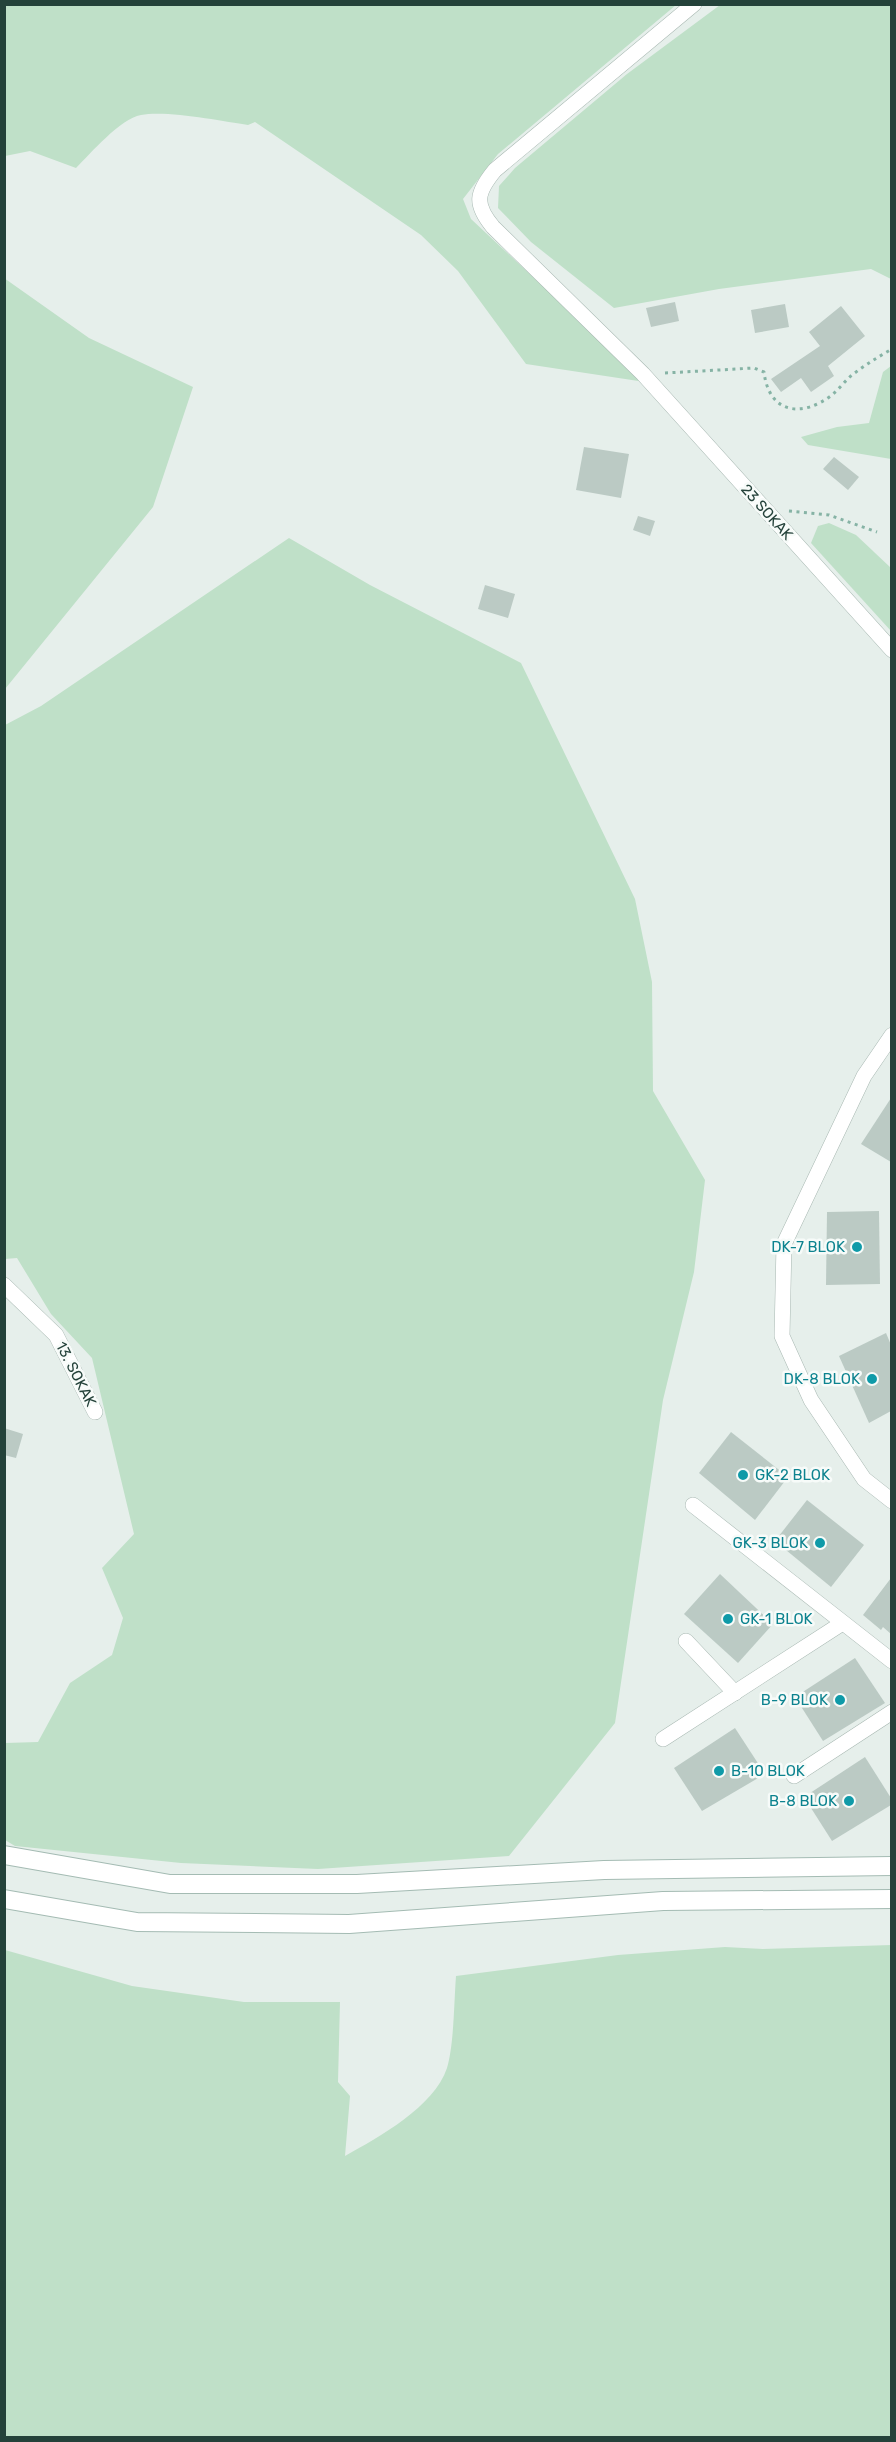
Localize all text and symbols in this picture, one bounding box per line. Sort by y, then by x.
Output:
street label: 23 SOKAK [737,480,797,544]
place label: DK-7 BLOK [771,1238,845,1256]
marker: DK-7 BLOK [850,1240,864,1254]
street label: 13. SOKAK [52,1339,100,1409]
place label: DK-8 BLOK [784,1370,860,1388]
marker: DK-8 BLOK [865,1372,879,1386]
place label: GK-2 BLOK [755,1466,830,1484]
marker: GK-2 BLOK [736,1468,750,1482]
place label: GK-3 BLOK [733,1534,808,1552]
marker: GK-3 BLOK [813,1536,827,1550]
place label: GK-1 BLOK [740,1610,813,1628]
marker: GK-1 BLOK [721,1612,735,1626]
place label: B-9 BLOK [761,1691,828,1709]
marker: B-9 BLOK [833,1693,847,1707]
place label: B-10 BLOK [731,1762,805,1780]
marker: B-10 BLOK [712,1764,726,1778]
place label: B-8 BLOK [769,1792,837,1810]
marker: B-8 BLOK [842,1794,856,1808]

